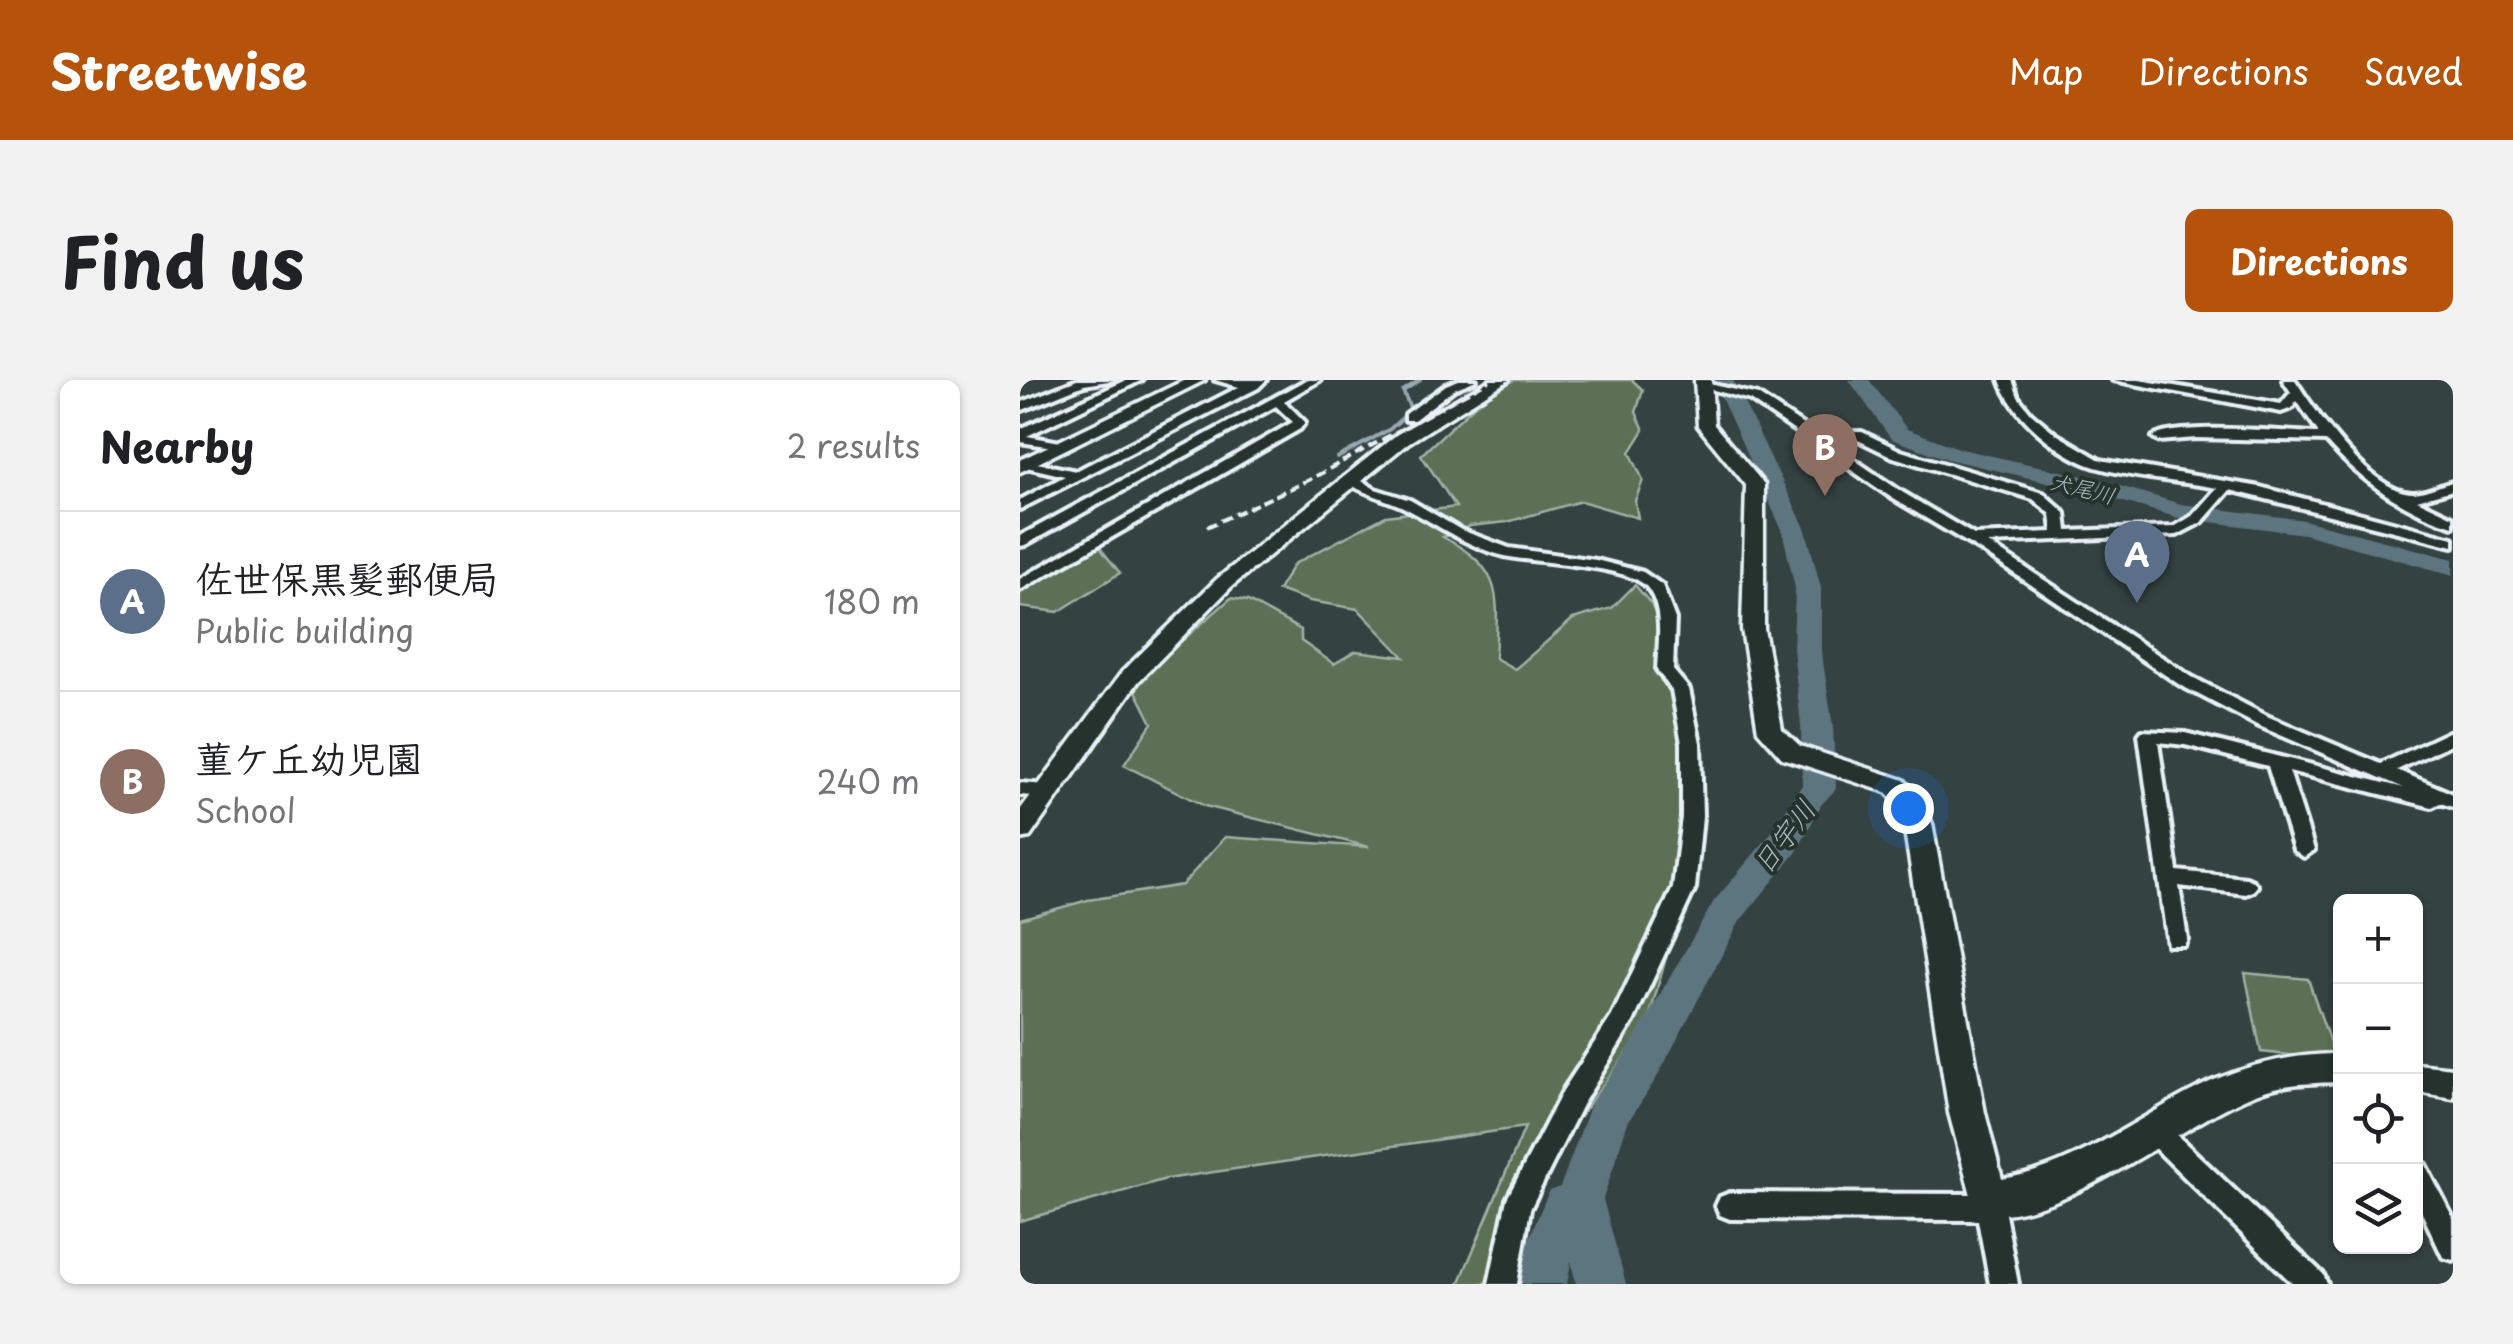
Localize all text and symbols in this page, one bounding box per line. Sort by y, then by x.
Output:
text: Streetwise [50,34,307,106]
text: Map [2009,44,2083,97]
text: Directions [2138,44,2309,97]
text: Saved [2364,44,2463,97]
text: Find us [60,207,305,313]
button: Directions [2185,209,2453,312]
text: Nearby [100,414,254,477]
pin: B [1792,414,1858,496]
text: 2 results [787,421,920,469]
water label: 犬尾川 [2047,463,2119,511]
pin: A [2104,520,2170,603]
text: 佐世保黒髪郵便局 [195,549,499,606]
text: A [120,577,145,625]
text: 180 m [824,577,920,625]
text: Public building [195,606,414,654]
text: 菫ケ丘幼児園 [195,729,423,786]
text: B [122,757,143,805]
text: 240 m [817,757,920,805]
your location [1883,783,1934,834]
text: School [195,786,296,834]
water label: 日宇川 [1741,790,1825,882]
map controls [2333,894,2423,1254]
button: + [2333,894,2423,984]
button: − [2333,984,2423,1074]
button: locate [2333,1074,2423,1164]
button: layers [2333,1164,2423,1254]

